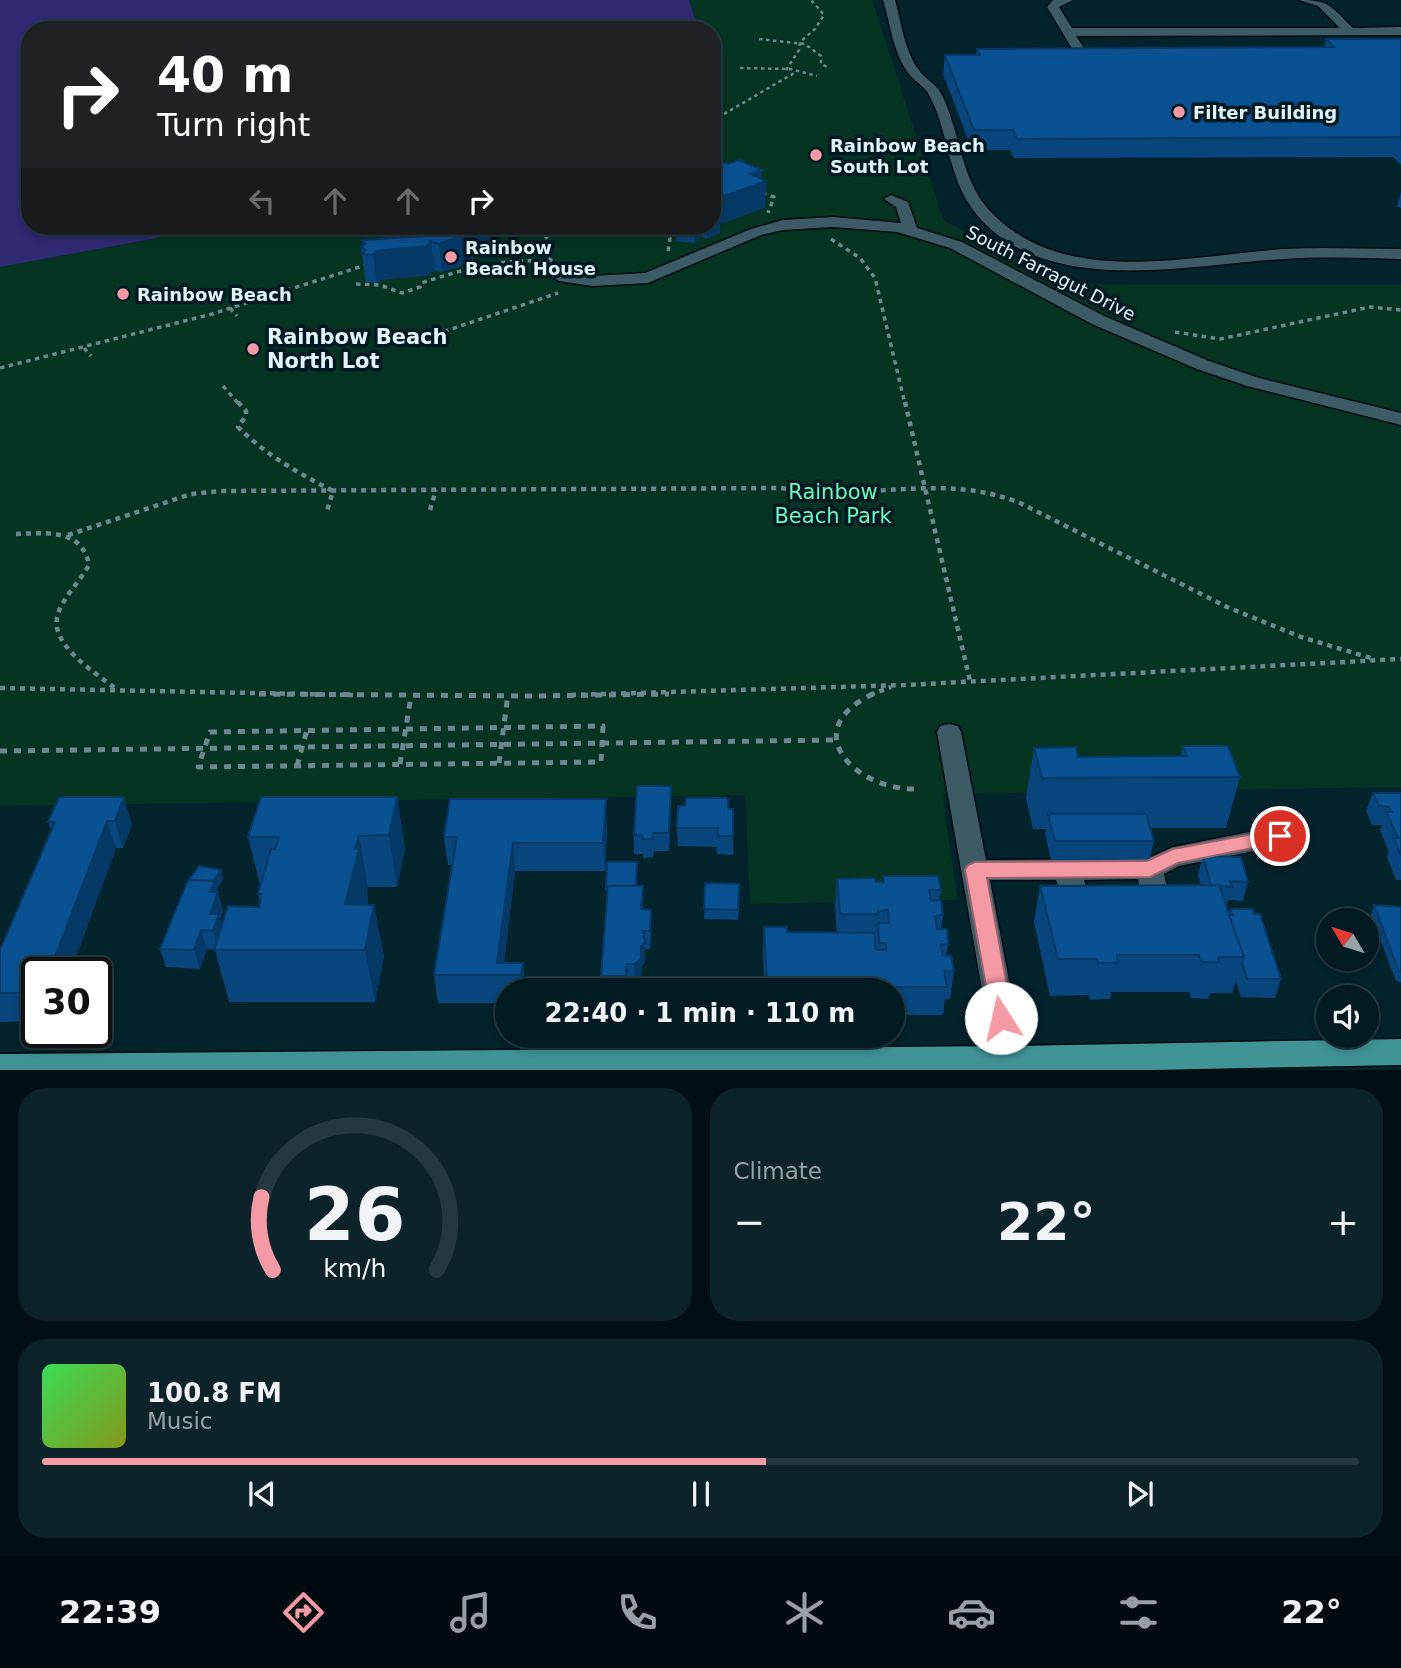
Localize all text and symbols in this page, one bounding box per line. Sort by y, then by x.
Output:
text: 40 m [157,47,293,104]
icon: right [42,49,133,140]
place label: Filter Building [1193,102,1337,123]
marker: Filter Building [1171,104,1187,120]
text: Turn right [157,106,310,144]
place label: Rainbow Beach South Lot [830,135,985,177]
marker: Rainbow Beach South Lot [808,147,824,163]
icon: left [243,182,281,220]
icon: ahead [316,182,354,220]
icon: ahead [389,182,427,220]
icon: right [462,182,500,220]
street label: South Farragut Drive [963,221,1139,325]
place label: Rainbow Beach House [465,237,596,279]
marker: Rainbow Beach House [443,249,459,265]
place label: Rainbow Beach [137,284,292,305]
marker: Rainbow Beach [115,286,131,302]
place label: Rainbow Beach North Lot [267,325,447,373]
marker: Rainbow Beach North Lot [245,341,261,357]
park label: Rainbow Beach Park [774,480,892,528]
pin [1250,806,1310,866]
icon: arrive [1261,817,1299,855]
north arrow [1316,908,1379,971]
map controls [1316,908,1379,1048]
speed limit sign: 30 [21,957,112,1048]
position arrow [964,981,1038,1055]
button: sound [1316,985,1379,1048]
text: 22:40 · 1 min · 110 m [545,998,855,1028]
text: Climate [734,1158,822,1184]
text: 26 [304,1173,405,1258]
text: 22° [997,1192,1095,1252]
text: − [734,1200,765,1244]
text: + [1327,1200,1359,1244]
text: km/h [323,1254,386,1283]
text: 100.8 FM [147,1378,282,1408]
text: Music [147,1408,212,1434]
icon: previous [243,1475,281,1513]
icon: pause [682,1475,720,1513]
icon: next [1121,1475,1159,1513]
icon: directions [279,1588,328,1637]
icon: music [446,1588,495,1637]
icon: phone [613,1588,662,1637]
icon: climate [780,1588,829,1637]
icon: car [947,1588,996,1637]
icon: filters [1114,1588,1163,1637]
text: 22:39 [59,1593,161,1631]
text: 22° [1281,1593,1342,1631]

